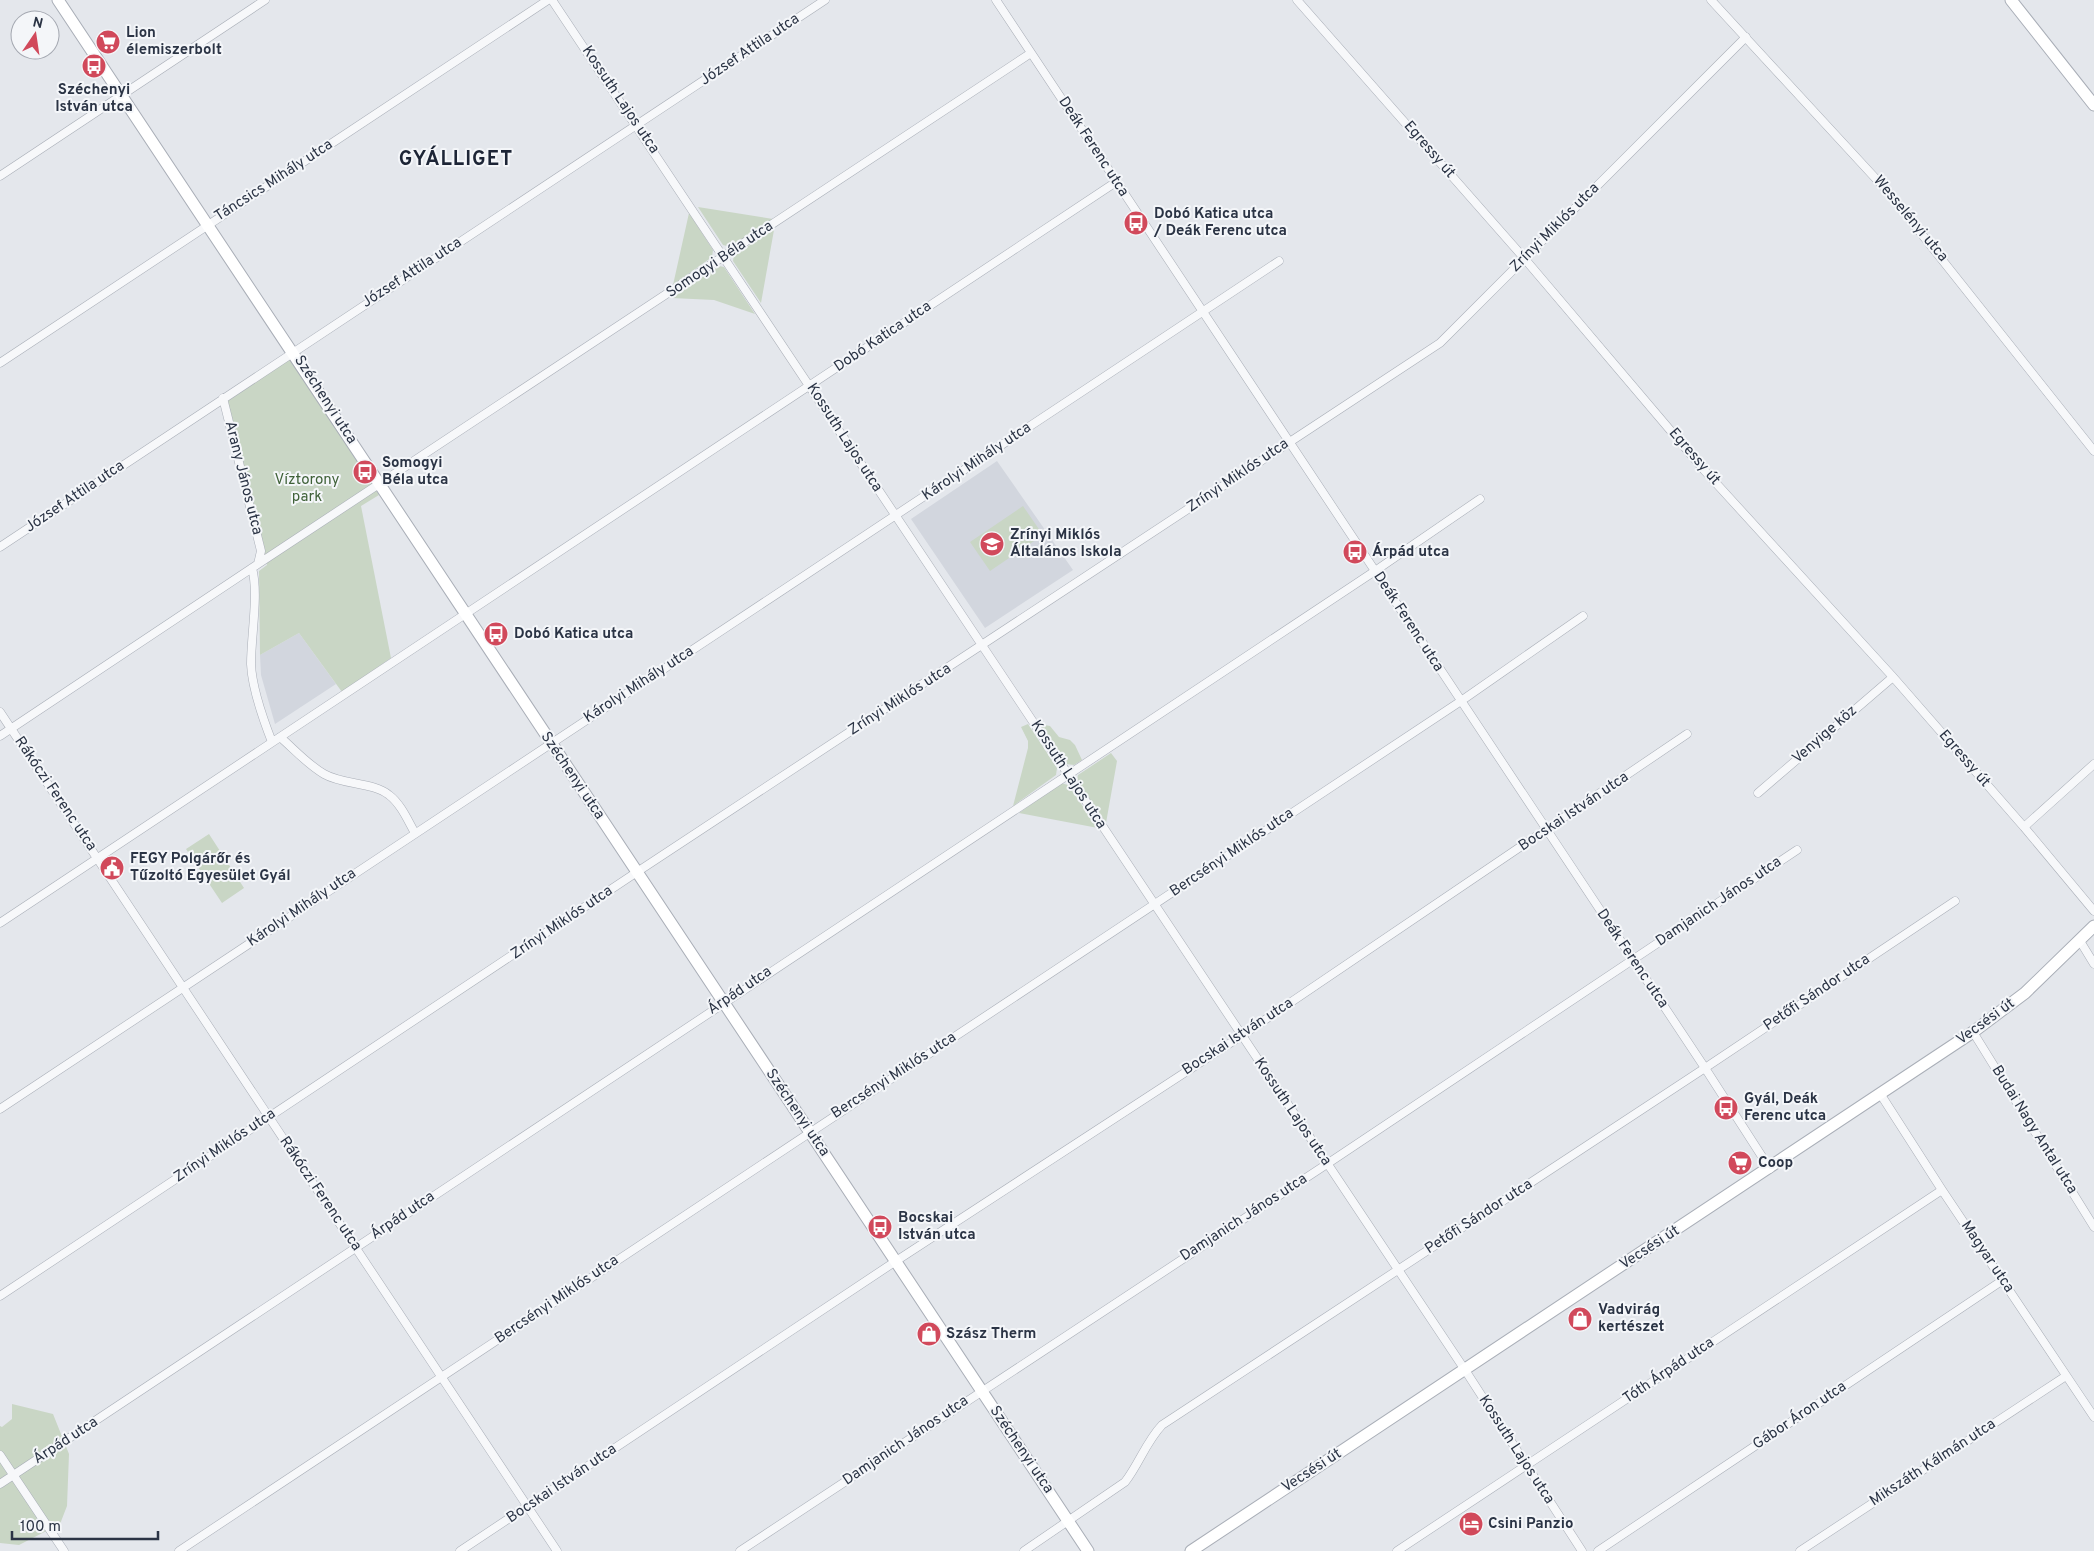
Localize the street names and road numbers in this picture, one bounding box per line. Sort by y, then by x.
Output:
street label: József Attila utca [697,10,803,90]
street label: Kossuth Lajos utca [577,42,663,158]
street label: Deák Ferenc utca [1054,93,1132,201]
street label: Egressy út [1399,117,1459,183]
street label: Táncsics Mihály utca [211,136,337,226]
street label: Wesselényi utca [1868,172,1952,266]
street label: Zrínyi Miklós utca [1506,179,1604,277]
street label: Somogyi Béla utca [663,217,777,303]
street label: József Attila utca [358,234,466,312]
street label: Dobó Katica utca [831,297,935,377]
street label: Széchenyi utca [289,352,361,448]
street label: Kossuth Lajos utca [802,380,886,496]
street label: Károlyi Mihály utca [919,418,1035,506]
street label: Arany János utca [220,419,266,537]
street label: Egressy út [1664,424,1724,490]
street label: Zrínyi Miklós utca [1183,435,1293,517]
street label: József Attila utca [22,457,128,537]
street label: Deák Ferenc utca [1369,568,1447,676]
street label: Károlyi Mihály utca [580,642,698,728]
street label: Zrínyi Miklós utca [845,660,955,740]
street label: Venyige köz [1789,702,1861,768]
street label: Kossuth Lajos utca [1026,717,1110,833]
street label: Egressy út [1934,726,1994,792]
street label: Széchenyi utca [536,729,608,823]
street label: Rákóczi Ferenc utca [10,733,100,855]
street label: Bocskai István utca [1515,768,1633,856]
street label: Bercsényi Miklós utca [1166,804,1298,902]
street label: Damjanich János utca [1653,853,1785,951]
street label: Károlyi Mihály utca [244,864,360,952]
street label: Zrínyi Miklós utca [507,882,617,964]
street label: Deák Ferenc utca [1592,906,1672,1012]
street label: Petőfi Sándor utca [1760,950,1874,1036]
street label: Árpád utca [704,962,776,1019]
street label: Bocskai István utca [1179,994,1297,1080]
street label: Vecsési út [1953,994,2019,1050]
street label: Bercsényi Miklós utca [828,1028,960,1124]
street label: Kossuth Lajos utca [1249,1054,1335,1170]
street label: Budai Nagy Antal utca [1987,1062,2081,1198]
street label: Széchenyi utca [761,1066,833,1160]
street label: Zrínyi Miklós utca [170,1105,280,1187]
street label: Rákóczi Ferenc utca [275,1133,365,1255]
street label: Damjanich János utca [1177,1170,1311,1266]
street label: Petőfi Sándor utca [1422,1175,1536,1259]
street label: Árpád utca [367,1187,439,1244]
street label: Magyar utca [1956,1217,2018,1297]
street label: Vecsési út [1617,1222,1683,1274]
street label: Bercsényi Miklós utca [491,1251,623,1349]
street label: Tóth Árpád utca [1619,1333,1718,1409]
street label: Gábor Áron utca [1749,1377,1851,1454]
street label: Damjanich János utca [840,1392,972,1490]
street label: Kossuth Lajos utca [1474,1392,1558,1508]
street label: Széchenyi utca [985,1403,1057,1497]
street label: Árpád utca [29,1412,102,1469]
street label: Mikszáth Kálmán utca [1866,1415,2000,1511]
street label: Bocskai István utca [503,1440,621,1528]
street label: Vecsési út [1279,1445,1345,1497]

